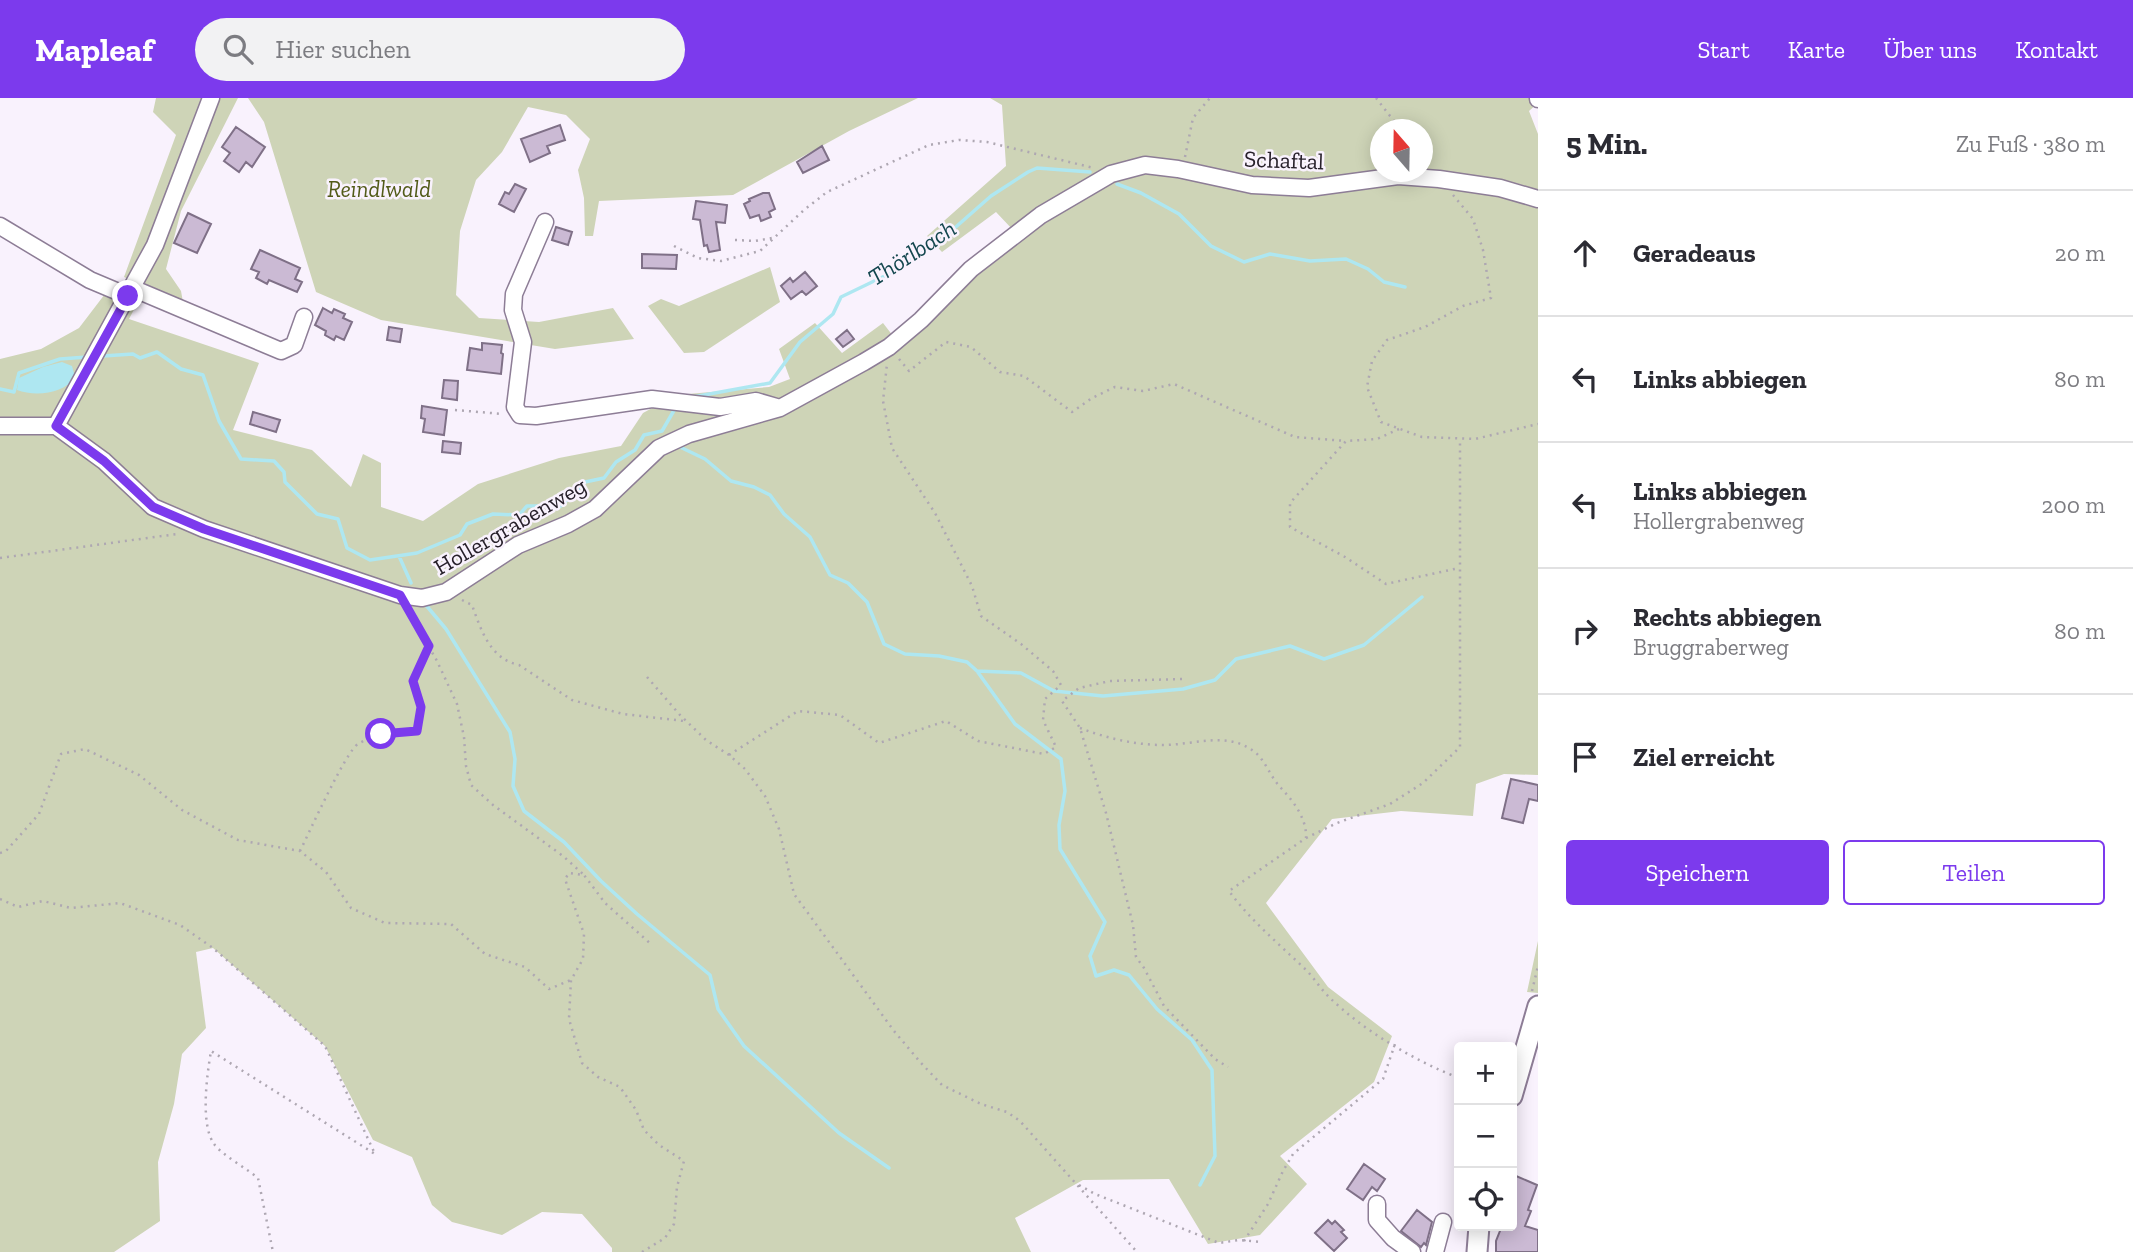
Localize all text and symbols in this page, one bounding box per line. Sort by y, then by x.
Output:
search box [195,18,685,81]
text: Mapleaf [35,30,153,69]
icon: search [219,30,257,68]
text: Hier suchen [275,33,411,65]
text: Start [1697,35,1750,64]
text: Karte [1788,35,1845,64]
text: Über uns [1883,35,1977,64]
text: Kontakt [2015,35,2098,64]
north arrow [1370,119,1433,182]
text: 5 Min. [1566,126,1648,162]
text: Zu Fuß · 380 m [1956,130,2105,158]
street label: Schaftal [1244,145,1324,175]
park label: Reindlwald [327,175,431,203]
water label: Thörlbach [862,213,961,292]
icon: ahead [1566,234,1604,272]
text: Geradeaus [1633,237,1756,269]
text: 20 m [2055,239,2105,267]
route end [112,280,143,311]
icon: left [1566,360,1604,398]
text: Links abbiegen [1633,363,1807,395]
text: 80 m [2054,365,2105,393]
street label: Hollergrabenweg [429,471,592,581]
text: Links abbiegen [1633,475,1807,507]
icon: left [1566,486,1604,524]
text: 200 m [2042,491,2105,519]
text: Hollergrabenweg [1633,507,1804,535]
text: Rechts abbiegen [1633,601,1821,633]
icon: right [1566,612,1604,650]
text: 80 m [2054,617,2105,645]
text: Bruggraberweg [1633,633,1789,661]
route start [365,718,396,749]
icon: arrive [1566,738,1604,776]
text: Ziel erreicht [1633,741,1774,773]
button: Speichern [1566,840,1829,905]
button: Teilen [1843,840,2105,905]
map controls [1454,1042,1517,1231]
button: + [1454,1042,1517,1105]
button: − [1454,1105,1517,1168]
button: locate [1454,1168,1517,1231]

